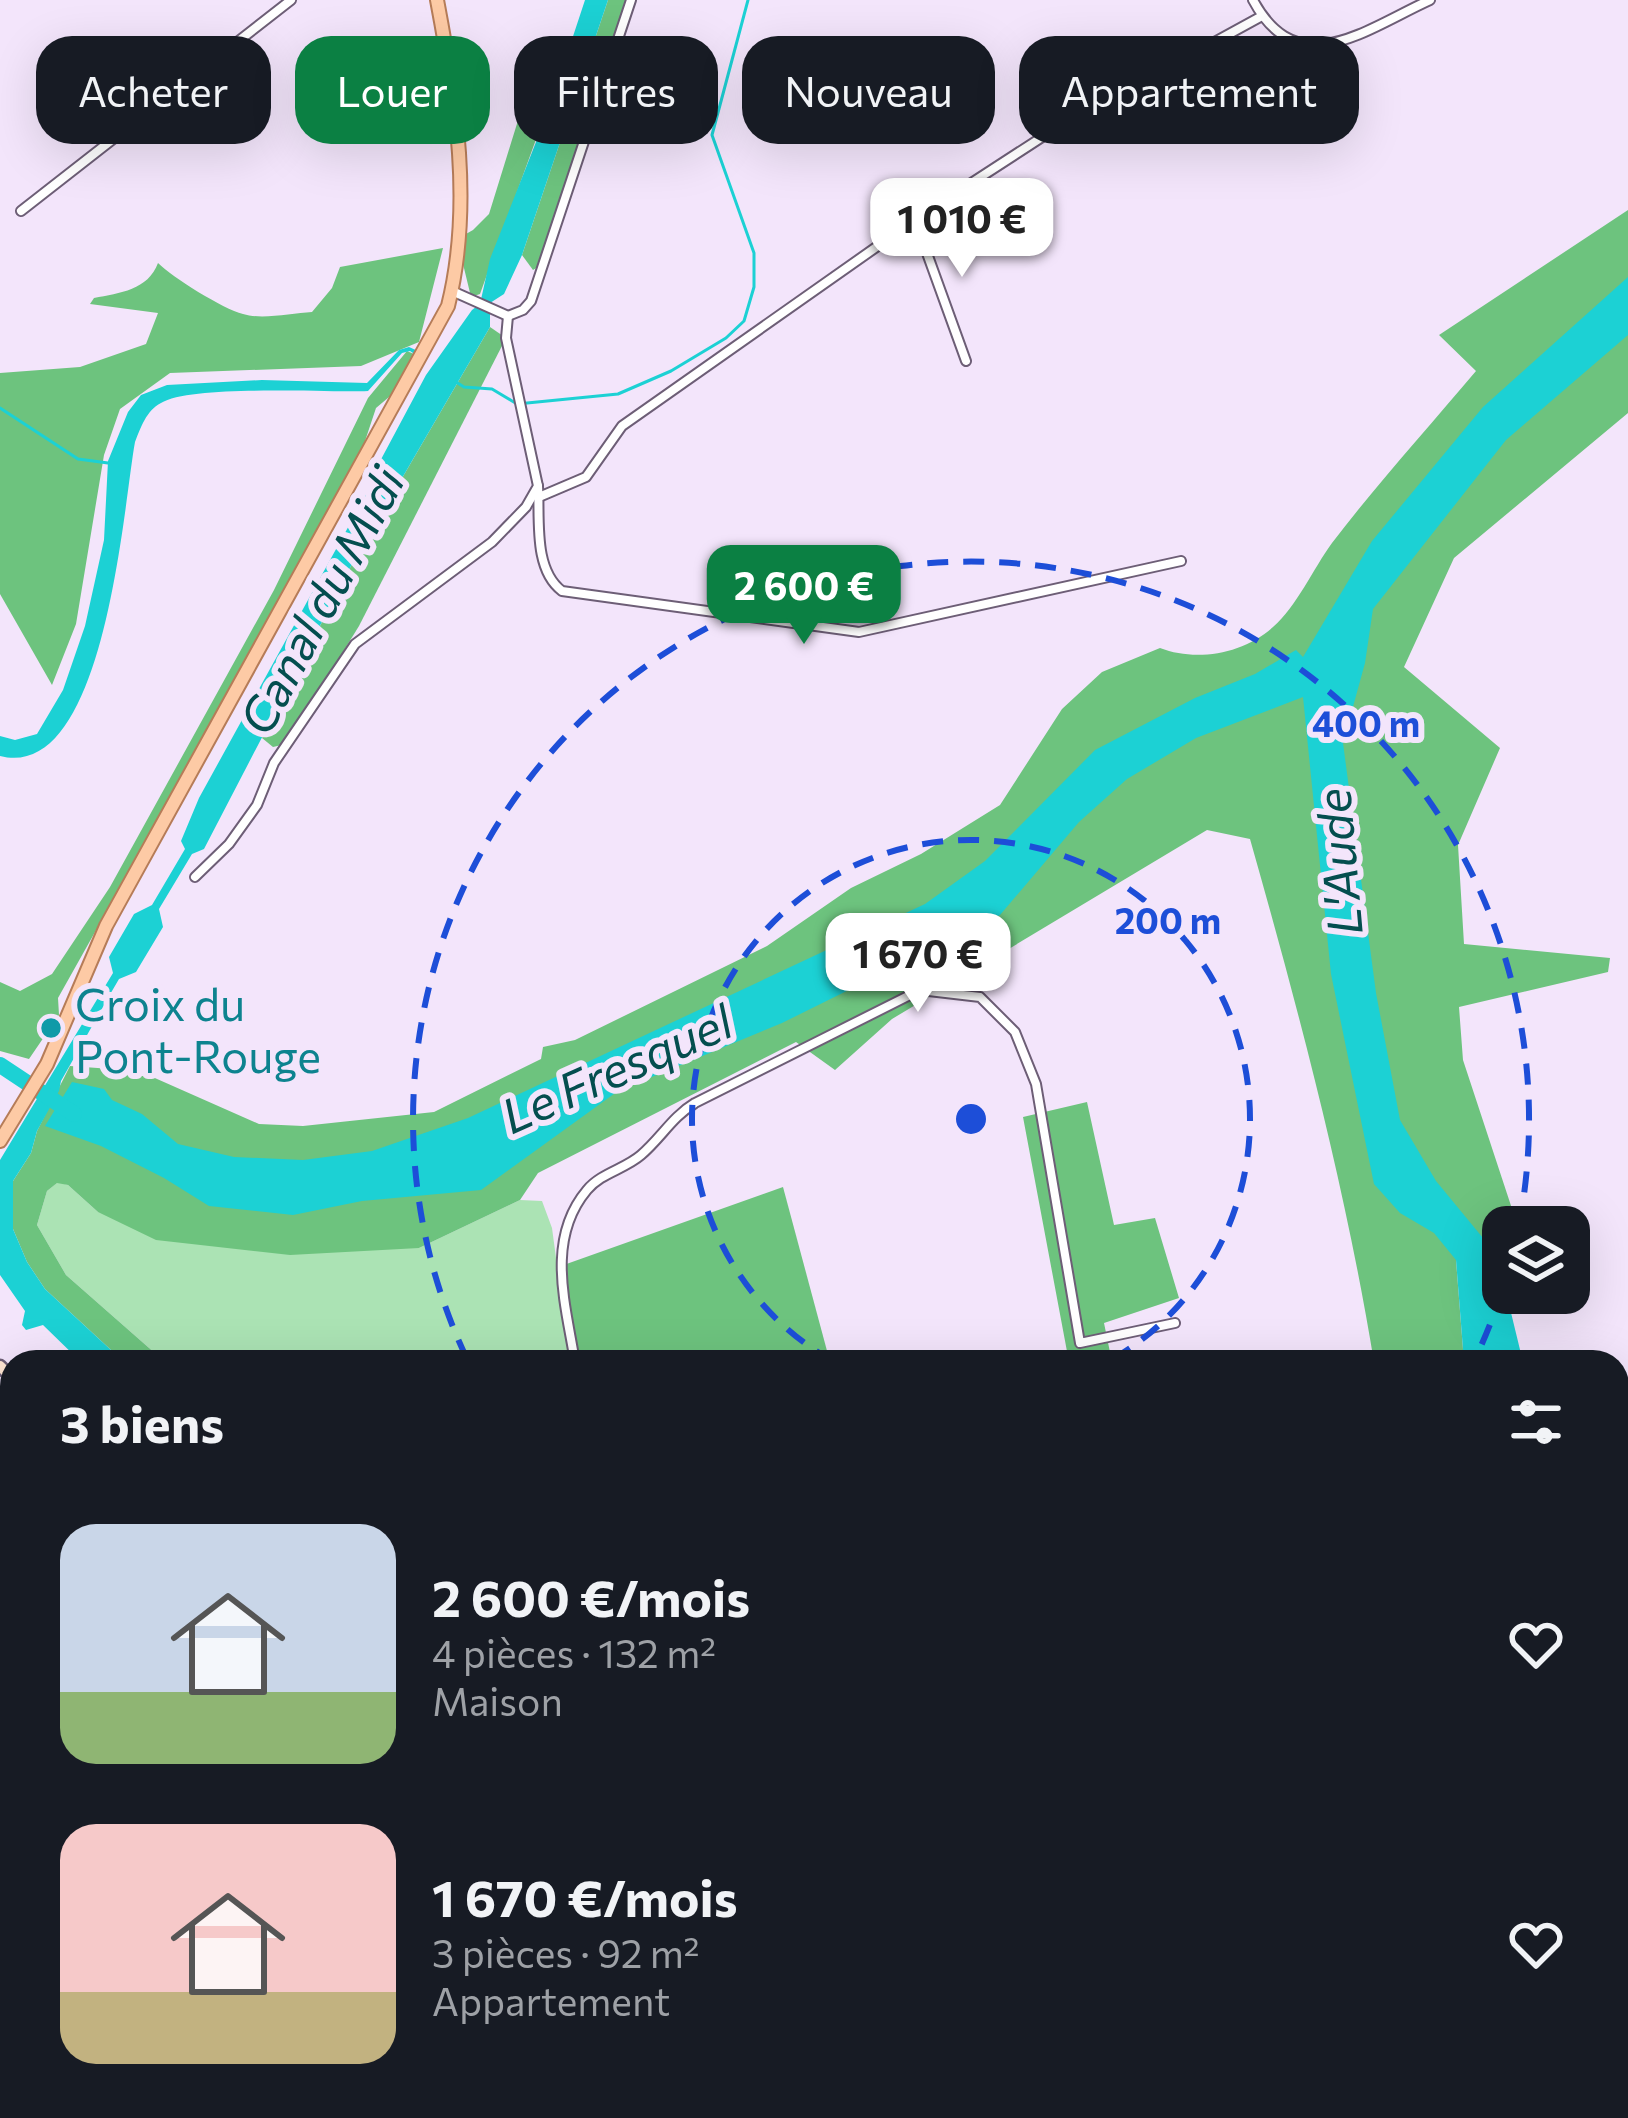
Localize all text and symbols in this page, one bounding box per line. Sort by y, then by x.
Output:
chip: Acheter [36,36,271,144]
chip: Louer [295,36,490,144]
chip: Filtres [514,36,718,144]
chip: Nouveau [742,36,995,144]
chip: Appartement [1019,36,1359,144]
pin: 1 010 € [851,178,1073,280]
text: 1 010 € [897,193,1027,241]
water label: Canal du Midi [225,455,416,744]
pin: 2 600 € [693,545,915,647]
text: 2 600 € [734,560,874,608]
text: 400 m [1312,700,1420,744]
water label: L'Aude [1301,786,1373,938]
text: 200 m [1115,897,1221,941]
pin: 1 670 € [807,913,1029,1015]
text: 1 670 € [853,928,983,976]
place label: Croix du Pont-Rouge [75,975,321,1082]
water label: Le Fresquel [491,989,742,1144]
marker: Croix du Pont-Rouge [38,1015,64,1041]
centre of rings [950,1098,992,1140]
map controls [1482,1206,1590,1314]
button: layers [1482,1206,1590,1314]
icon: filters [1503,1389,1569,1455]
text: 3 biens [60,1391,224,1454]
text: 2 600 €/mois [432,1565,750,1628]
icon: home [156,1572,300,1716]
icon: heart [1503,1611,1569,1677]
text: 4 pièces · 132 m² [432,1628,716,1676]
text: Maison [432,1676,563,1724]
text: 1 670 €/mois [432,1865,737,1928]
icon: home [156,1872,300,2016]
icon: heart [1503,1911,1569,1977]
text: 3 pièces · 92 m² [432,1928,700,1976]
text: Appartement [432,1976,670,2024]

